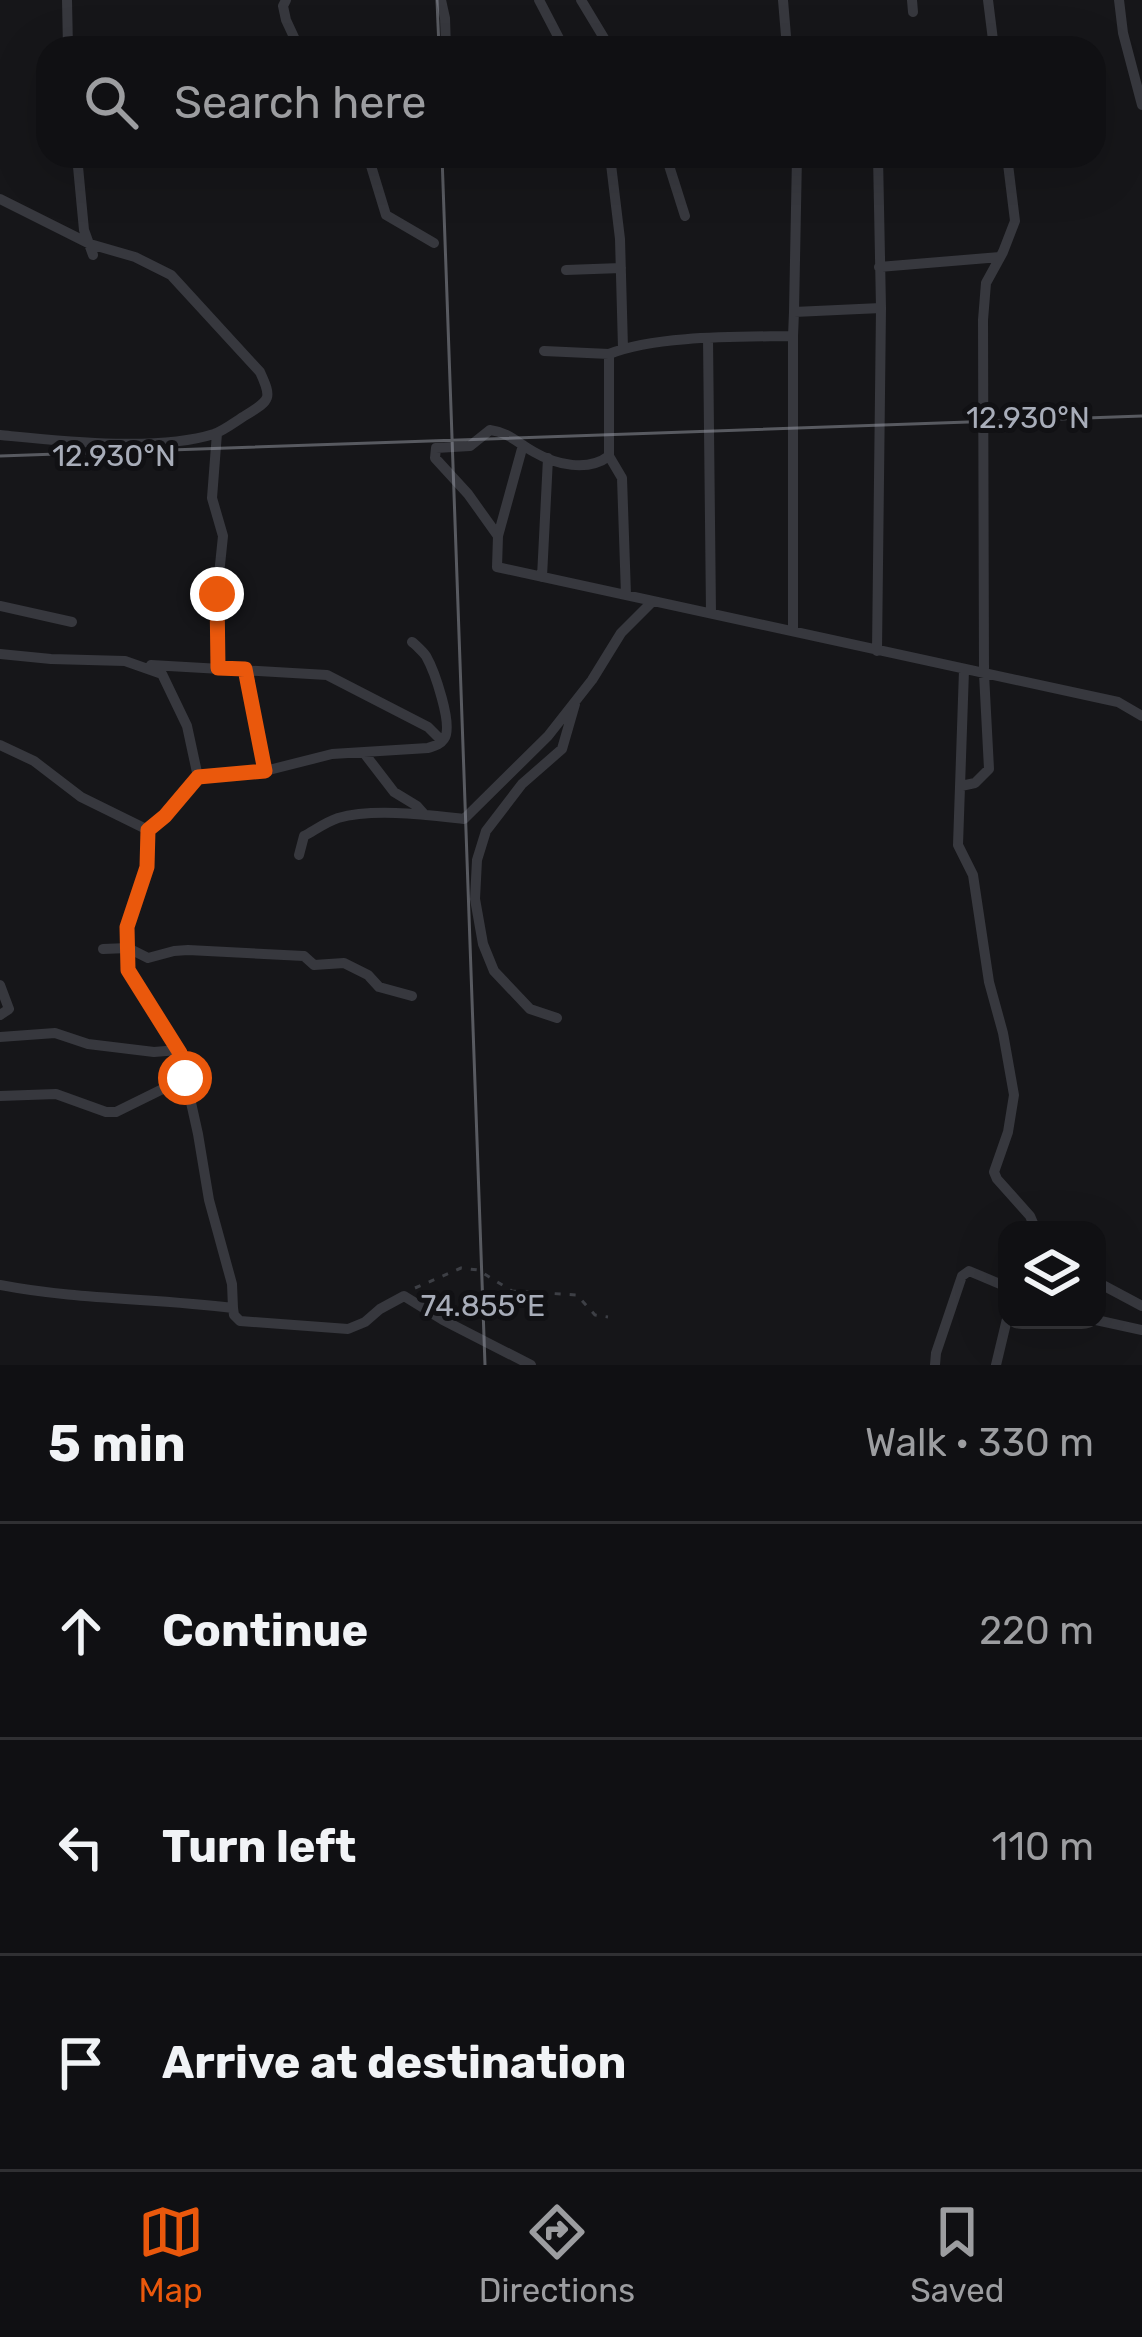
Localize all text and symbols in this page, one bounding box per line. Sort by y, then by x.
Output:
search box [36,36,1106,168]
icon: search [78,69,144,135]
text: Search here [174,76,426,129]
text: 12.930°N [966,400,1090,436]
text: 12.930°N [52,438,176,474]
route end [190,567,244,621]
route start [158,1051,212,1105]
map controls [998,1221,1106,1329]
button: layers [998,1221,1106,1329]
text: 74.855°E [421,1288,545,1324]
text: 5 min [48,1413,186,1474]
text: Walk · 330 m [865,1420,1094,1466]
icon: ahead [48,1598,114,1664]
text: Continue [162,1604,368,1657]
text: 220 m [979,1608,1094,1654]
icon: left [48,1814,114,1880]
text: Turn left [162,1820,356,1873]
text: 110 m [992,1824,1094,1870]
icon: arrive [48,2030,114,2096]
text: Arrive at destination [162,2036,627,2089]
tab: Map [138,2199,204,2310]
tab: Directions [479,2199,635,2310]
tab: Saved [910,2199,1004,2310]

